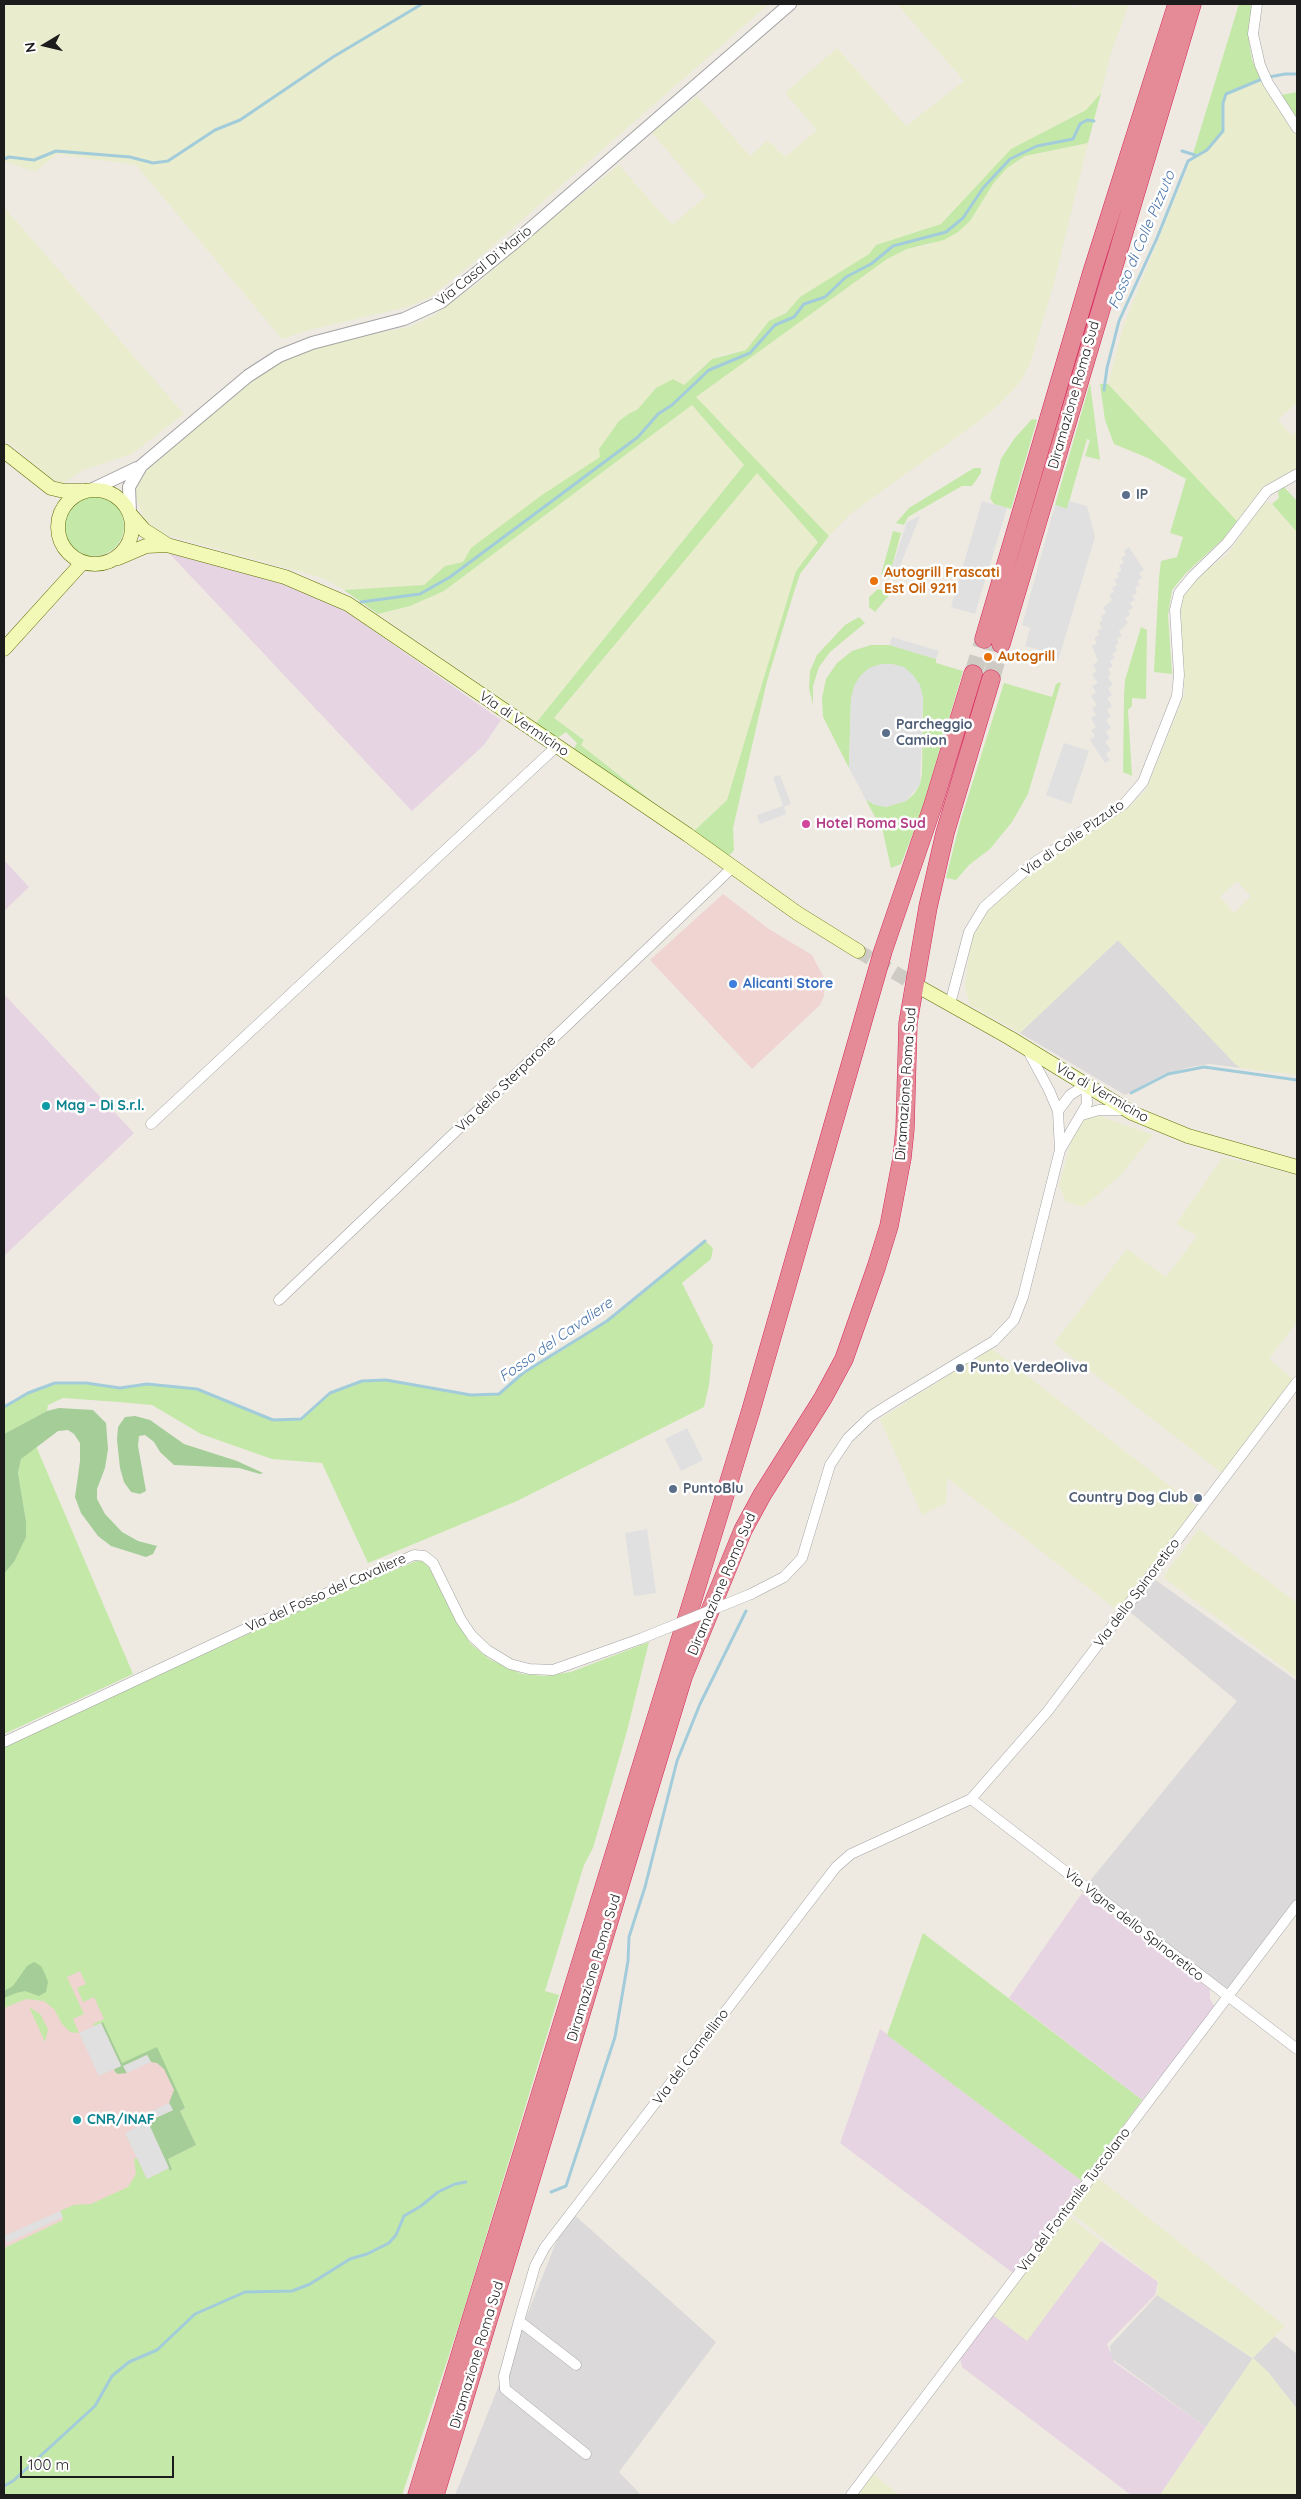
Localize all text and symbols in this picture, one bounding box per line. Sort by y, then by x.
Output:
north arrow [20,20,70,70]
text: N [20,41,40,54]
water label: Fosso di Colle Pizzuto [1105,168,1179,312]
street label: Via Casal Di Mario [433,222,535,310]
street label: Diramazione Roma Sud [1045,319,1103,471]
place label: IP [1136,487,1148,503]
marker: IP [1120,489,1132,501]
place label: Autogrill Frascati Est Oil 9211 [884,565,999,598]
marker: Autogrill Frascati Est Oil 9211 [868,575,880,587]
place label: Autogrill [998,649,1055,665]
marker: Autogrill [982,651,994,663]
street label: Via di Vermicino [476,688,572,760]
place label: Parcheggio Camion [896,717,973,750]
marker: Parcheggio Camion [880,727,892,739]
street label: Via di Colle Pizzuto [1018,796,1128,880]
place label: Hotel Roma Sud [816,816,926,832]
marker: Hotel Roma Sud [800,818,812,830]
place label: Alicanti Store [743,976,833,992]
marker: Alicanti Store [727,978,739,990]
street label: Diramazione Roma Sud [892,1007,920,1161]
street label: Via dello Sterparone [453,1032,559,1136]
street label: Via di Vermicino [1052,1060,1152,1126]
place label: Mag – Di S.r.l. [56,1098,144,1114]
marker: Mag – Di S.r.l. [40,1100,52,1112]
water label: Fosso del Cavaliere [496,1294,616,1386]
place label: Punto VerdeOliva [970,1360,1088,1376]
marker: Punto VerdeOliva [954,1362,966,1374]
place label: PuntoBlu [683,1481,743,1497]
marker: PuntoBlu [667,1483,679,1495]
place label: Country Dog Club [1069,1490,1188,1506]
marker: Country Dog Club [1192,1492,1204,1504]
street label: Diramazione Roma Sud [684,1510,760,1658]
street label: Via dello Spinoretico [1091,1535,1183,1651]
street label: Via del Fosso del Cavaliere [243,1550,409,1636]
street label: Via Vigne dello Spinoretico [1061,1865,1207,1985]
street label: Diramazione Roma Sud [564,1892,624,2044]
street label: Via del Cannellino [649,2006,733,2108]
place label: CNR/INAF [87,2112,155,2128]
marker: CNR/INAF [71,2114,83,2126]
street label: Via del Fontanile Tuscolano [1014,2124,1134,2276]
street label: Diramazione Roma Sud [447,2279,507,2431]
scale bar [22,2446,176,2478]
text: 100 m [28,2455,69,2474]

